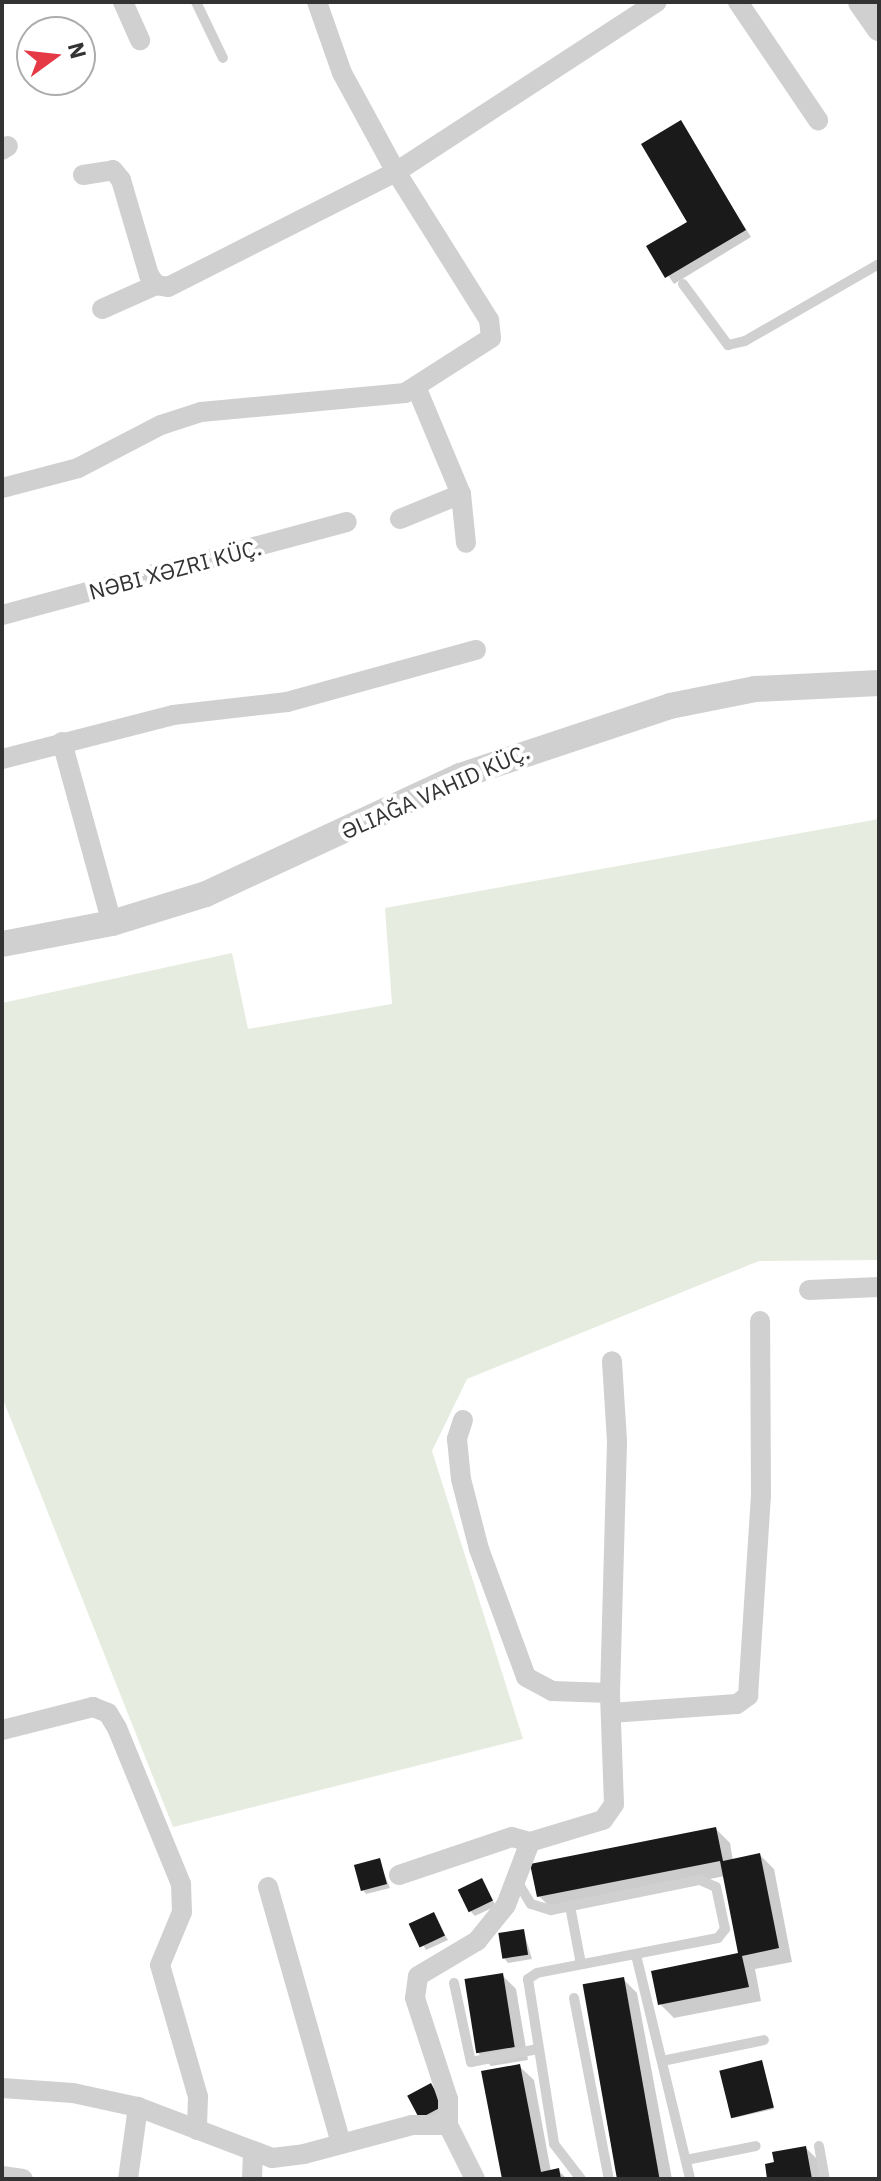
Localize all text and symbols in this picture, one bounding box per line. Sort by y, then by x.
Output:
north arrow [16,16,96,96]
text: N [62,39,94,62]
street label: NƏBI XƏZRI KÜÇ. [86,533,264,605]
street label: ƏLIAĞA VAHID KÜÇ. [337,738,533,844]

